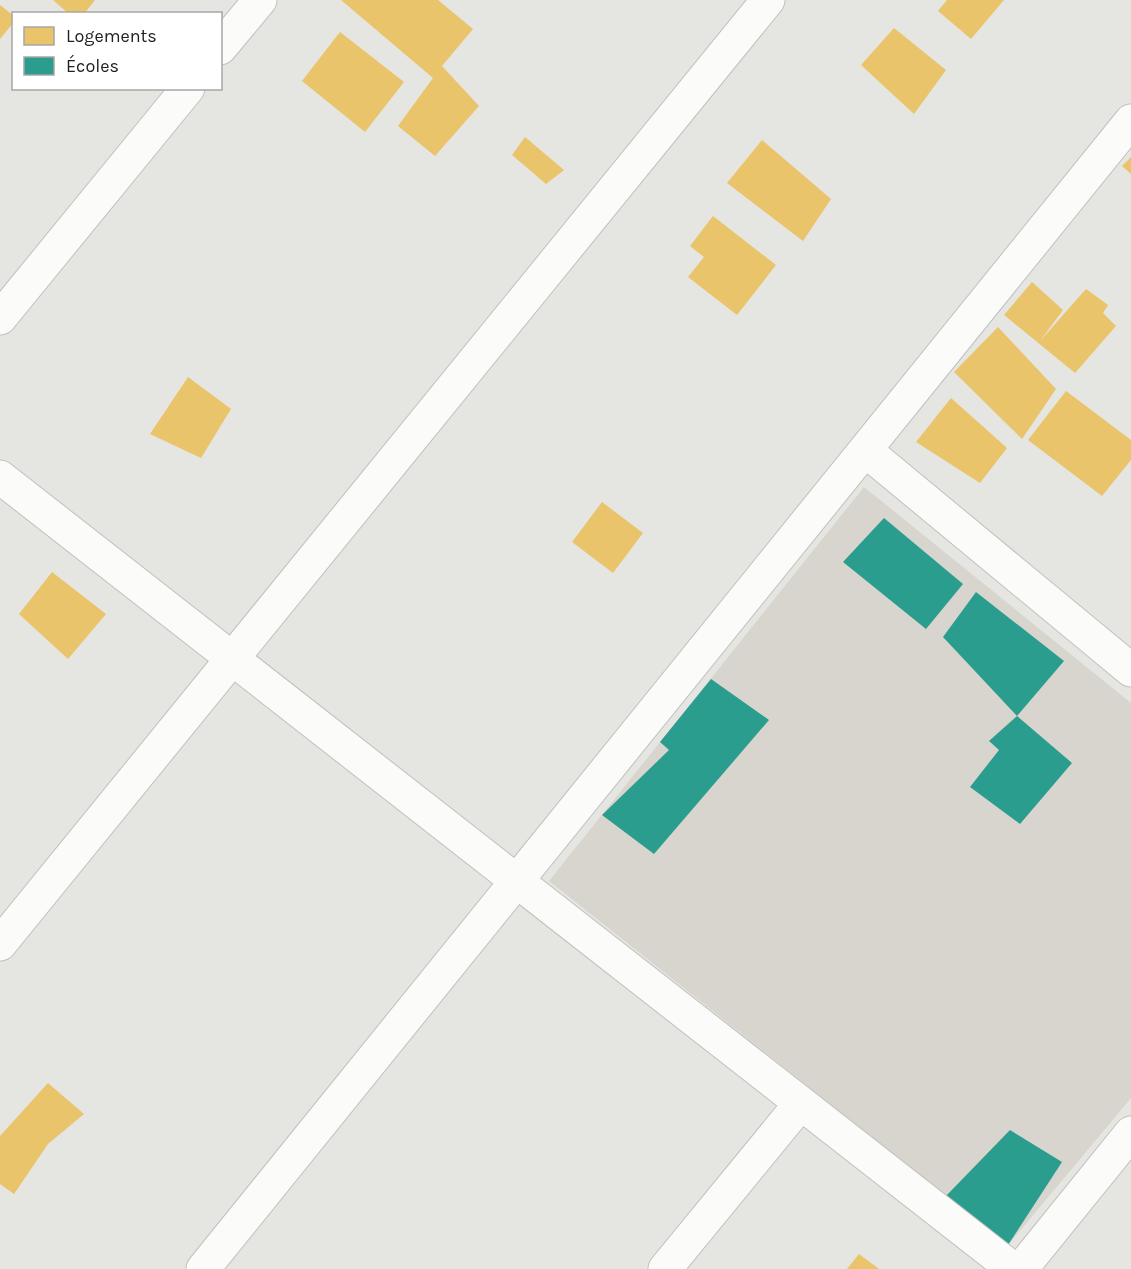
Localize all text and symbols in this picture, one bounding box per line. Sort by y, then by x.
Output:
legend [12,12,222,90]
text: Logements [66,25,157,47]
text: Écoles [66,54,119,77]

